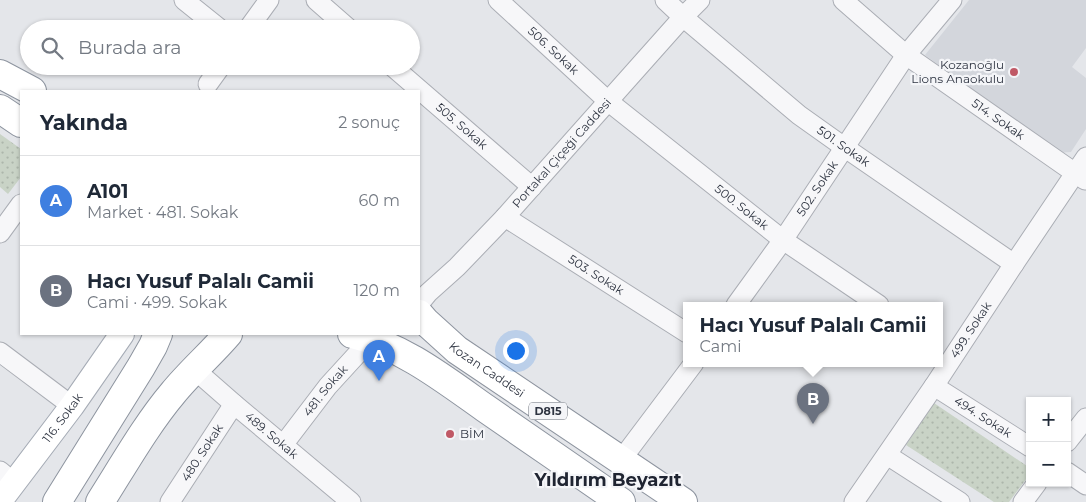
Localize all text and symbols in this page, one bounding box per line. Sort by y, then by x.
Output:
search box [20,20,420,75]
street label: 506. Sokak [525,23,583,78]
icon: search [38,34,66,62]
text: Burada ara [78,36,182,59]
place label: Kozanoğlu Lions Anaokulu [911,57,1004,86]
marker: Kozanoğlu Lions Anaokulu [1008,66,1020,78]
street label: Portakal Çiçeği Caddesi [509,95,614,211]
street label: 514. Sokak [969,95,1029,143]
street label: 505. Sokak [433,99,491,153]
text: Yakında [40,110,128,135]
text: 2 sonuç [338,113,400,132]
street label: 501. Sokak [814,122,874,170]
street label: 502. Sokak [793,157,841,219]
text: A101 [87,180,128,203]
street label: 500. Sokak [712,181,772,233]
text: A [50,191,62,210]
text: 60 m [358,191,400,210]
text: Market · 481. Sokak [87,203,238,222]
street label: 503. Sokak [566,251,628,298]
text: Hacı Yusuf Palalı Camii [87,270,314,293]
text: B [50,281,62,300]
text: 120 m [353,281,400,300]
text: Cami · 499. Sokak [87,293,227,312]
street label: 499. Sokak [946,298,995,361]
popup [683,302,943,367]
text: Hacı Yusuf Palalı Camii [700,314,926,337]
text: Cami [700,337,741,356]
street label: Kozan Caddesi [446,338,528,400]
your location [503,338,529,364]
pin: A [363,340,395,381]
street label: 481. Sokak [300,361,351,419]
pin: B [797,383,829,424]
street label: 116. Sokak [39,389,86,445]
street label: 494. Sokak [952,393,1015,441]
map controls [1026,397,1071,487]
button: + [1026,397,1071,442]
road number: D815 [529,402,567,420]
street label: 489. Sokak [242,408,302,462]
street label: 480. Sokak [178,420,226,484]
place label: BİM [460,426,484,441]
marker: BİM [444,428,456,440]
button: − [1026,442,1071,487]
district label: Yıldırım Beyazıt [534,469,682,491]

